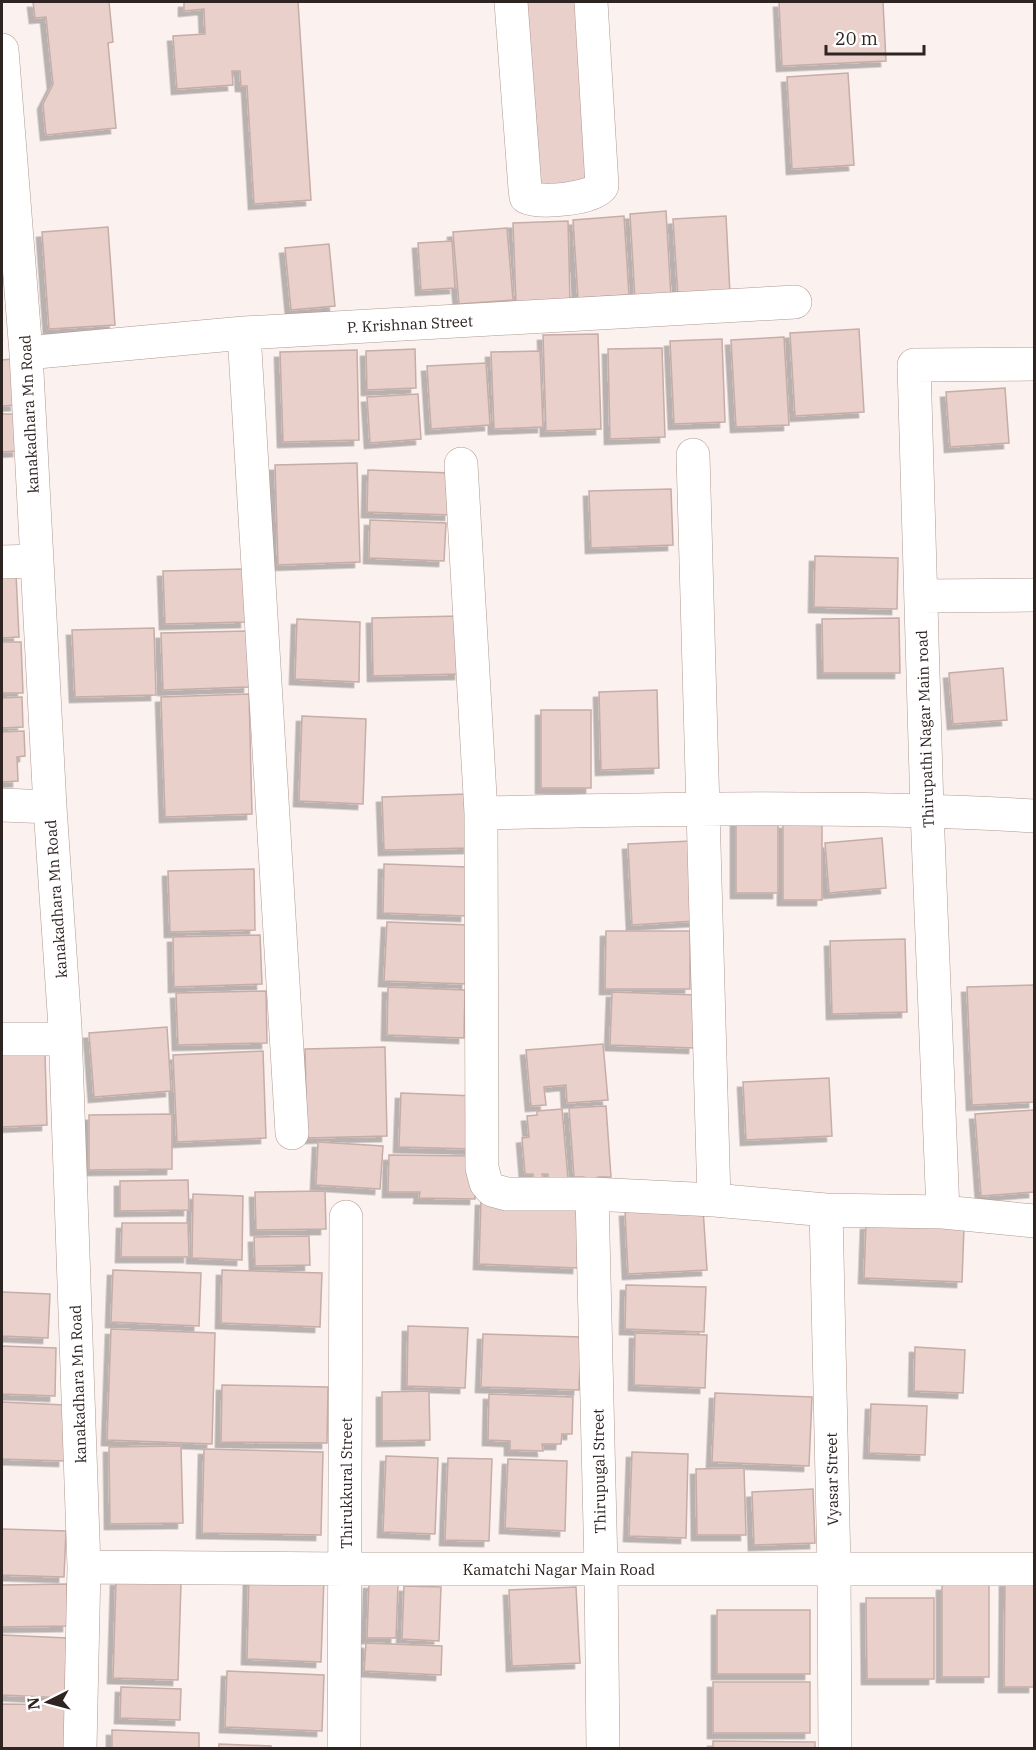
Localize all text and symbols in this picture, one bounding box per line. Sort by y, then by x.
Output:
scale bar [826,18,924,56]
text: 20 m [835,27,878,50]
street label: P. Krishnan Street [346,311,474,337]
street label: kanakadhara Mn Road [15,334,43,494]
street label: Thirupathi Nagar Main road [912,630,938,828]
street label: kanakadhara Mn Road [41,819,71,979]
street label: kanakadhara Mn Road [66,1304,90,1464]
street label: Thirupugal Street [588,1408,610,1534]
street label: Thirukkural Street [337,1417,356,1549]
street label: Vyasar Street [822,1432,842,1526]
street label: Kamatchi Nagar Main Road [463,1560,655,1579]
north arrow [18,1672,78,1732]
text: N [22,1696,44,1711]

